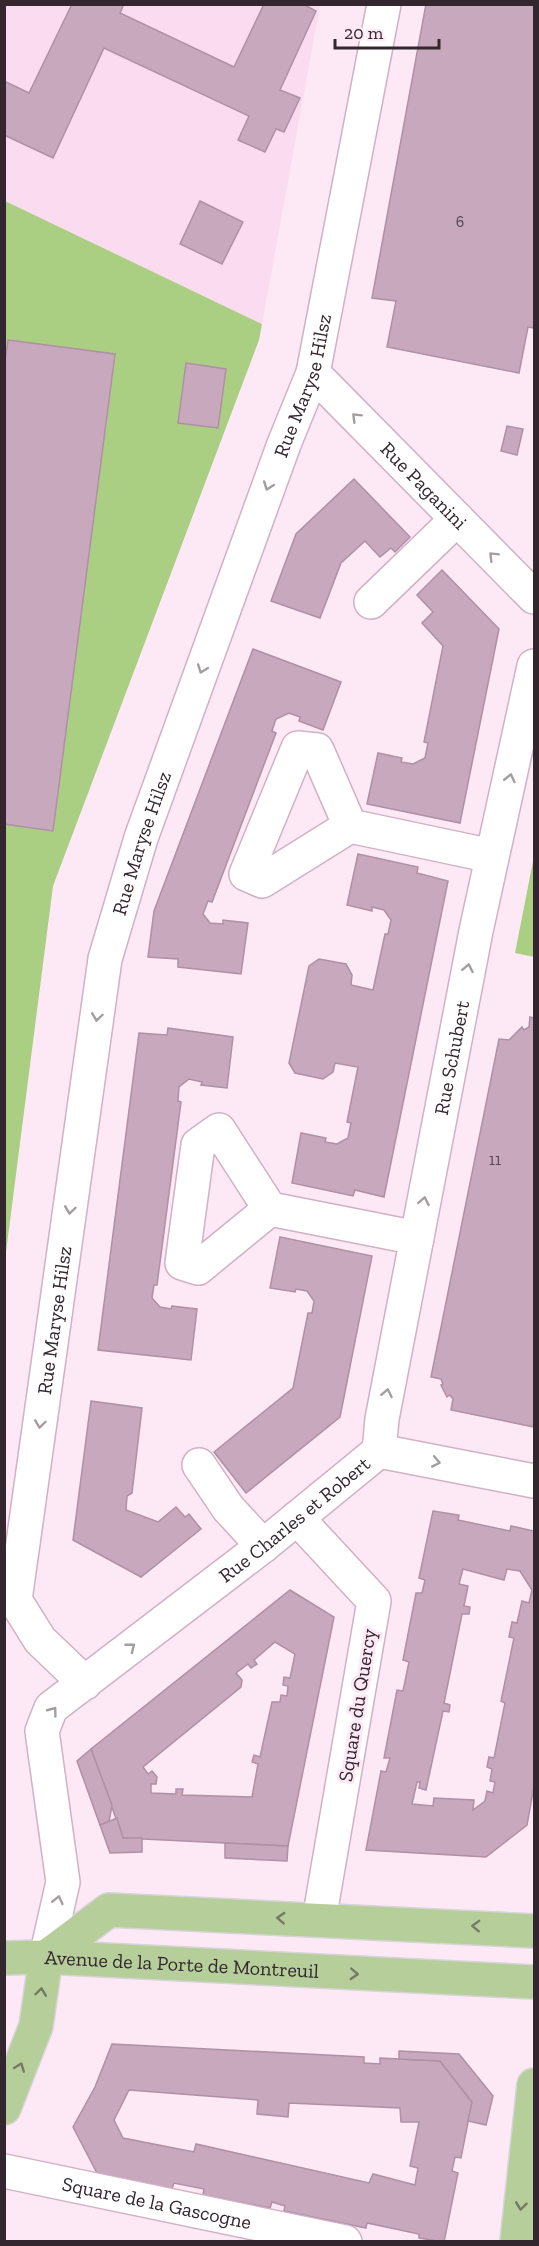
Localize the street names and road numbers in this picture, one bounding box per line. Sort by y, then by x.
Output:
street label: Rue Maryse Hilsz [268,312,336,460]
street label: Rue Paganini [376,437,473,535]
street label: Rue Maryse Hilsz [107,768,176,918]
street label: Rue Schubert [429,998,474,1117]
street label: Rue Maryse Hilsz [32,1244,77,1396]
street label: Rue Charles et Robert [214,1451,375,1587]
street label: Square du Quercy [333,1626,381,1783]
street label: Avenue de la Porte de Montreuil [44,1945,320,1983]
street label: Square de la Gascogne [60,2171,254,2234]

